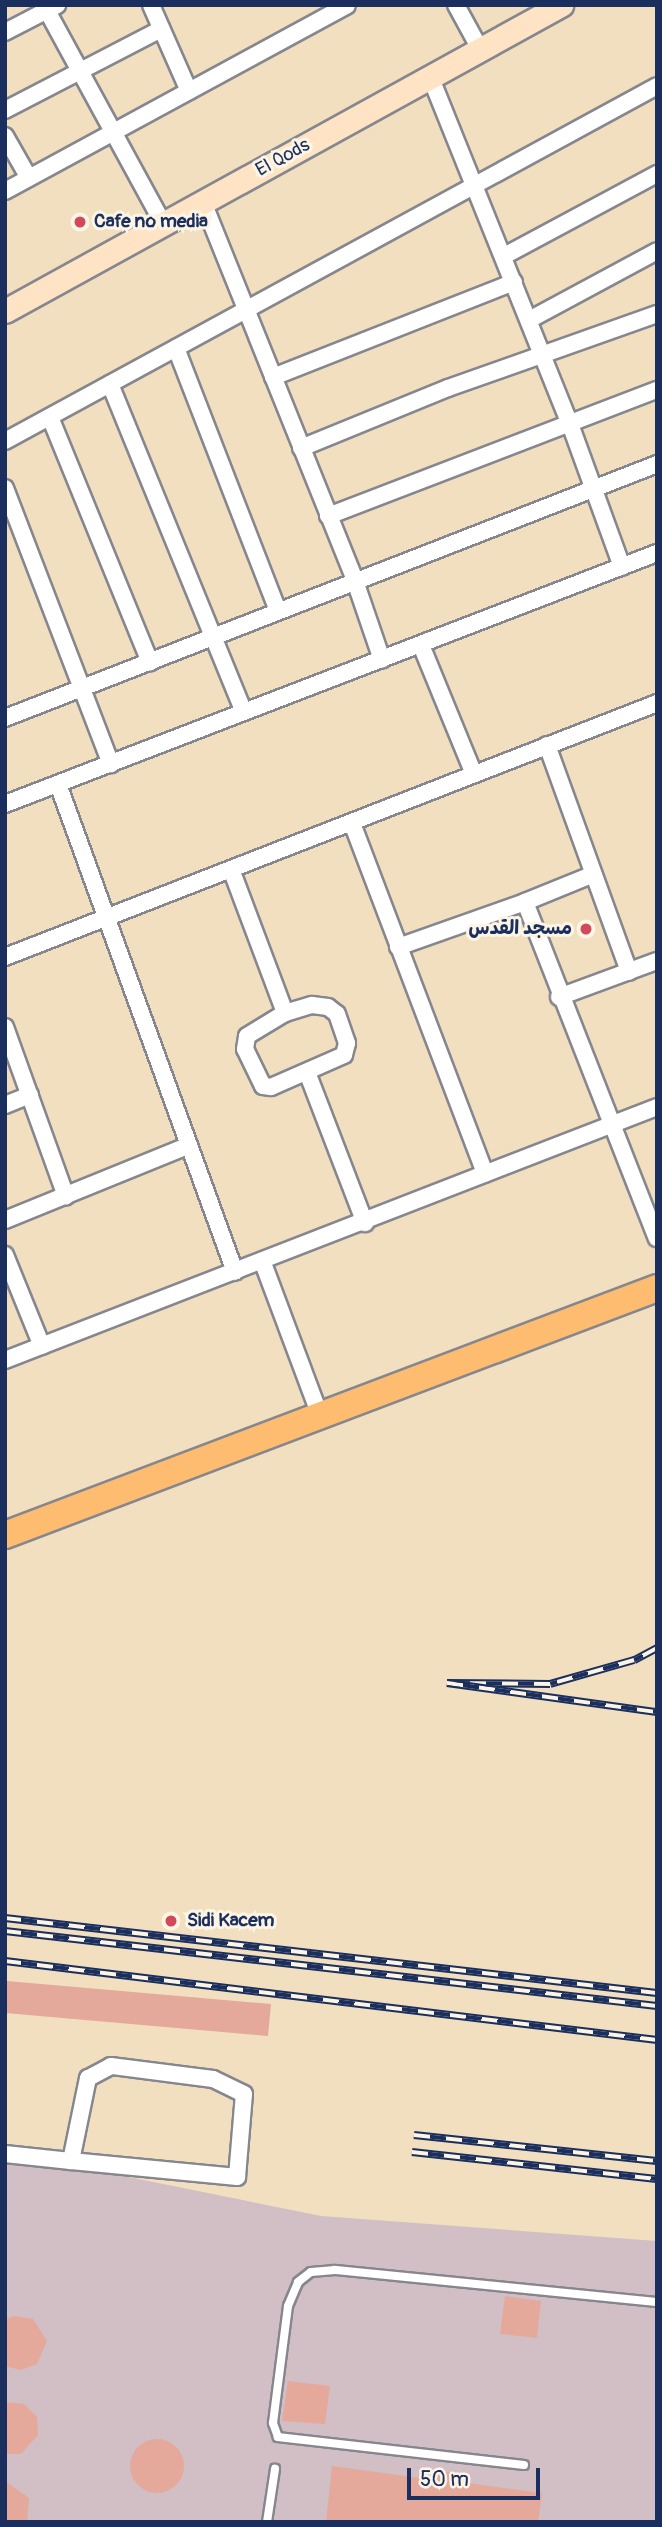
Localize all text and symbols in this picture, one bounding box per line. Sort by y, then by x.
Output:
street label: El Qods [252,134,314,182]
place label: Cafe no media [94,211,208,233]
marker: Cafe no media [72,214,88,230]
place label: مسجد القدس [468,918,572,940]
marker: مسجد القدس [578,921,594,937]
place label: Sidi Kacem [187,1910,274,1932]
marker: Sidi Kacem [161,1911,181,1931]
scale bar [410,2454,543,2498]
text: 50 m [420,2466,469,2493]

